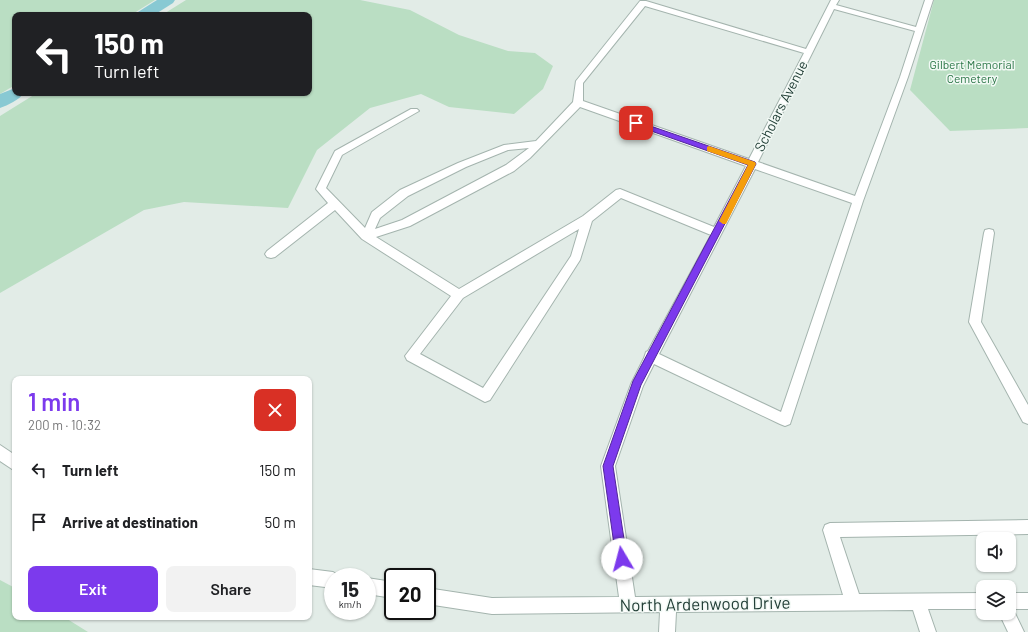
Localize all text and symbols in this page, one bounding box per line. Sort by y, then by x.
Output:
text: 150 m [94,26,164,60]
icon: left [28,28,80,80]
street label: Scholars Avenue [750,57,811,154]
park label: Gilbert Memorial Cemetery [929,57,1015,85]
text: Turn left [94,60,160,82]
pin [619,106,653,140]
icon: arrive [625,112,647,134]
text: 1 min [28,387,80,416]
button: close [254,389,296,431]
text: 200 m · 10:32 [28,417,101,433]
icon: left [28,459,50,481]
text: Turn left [62,461,118,479]
text: 150 m [259,461,296,479]
icon: arrive [28,511,50,533]
text: Arrive at destination [62,513,198,531]
text: 50 m [264,513,296,531]
map controls [976,532,1016,620]
button: sound [976,532,1016,572]
position arrow [601,538,643,580]
button: Exit [28,566,158,612]
button: Share [166,566,296,612]
speed limit sign: 20 [384,568,436,620]
text: 15 [341,577,359,601]
button: layers [976,580,1016,620]
street label: North Ardenwood Drive [619,592,791,614]
text: km/h [339,598,361,610]

